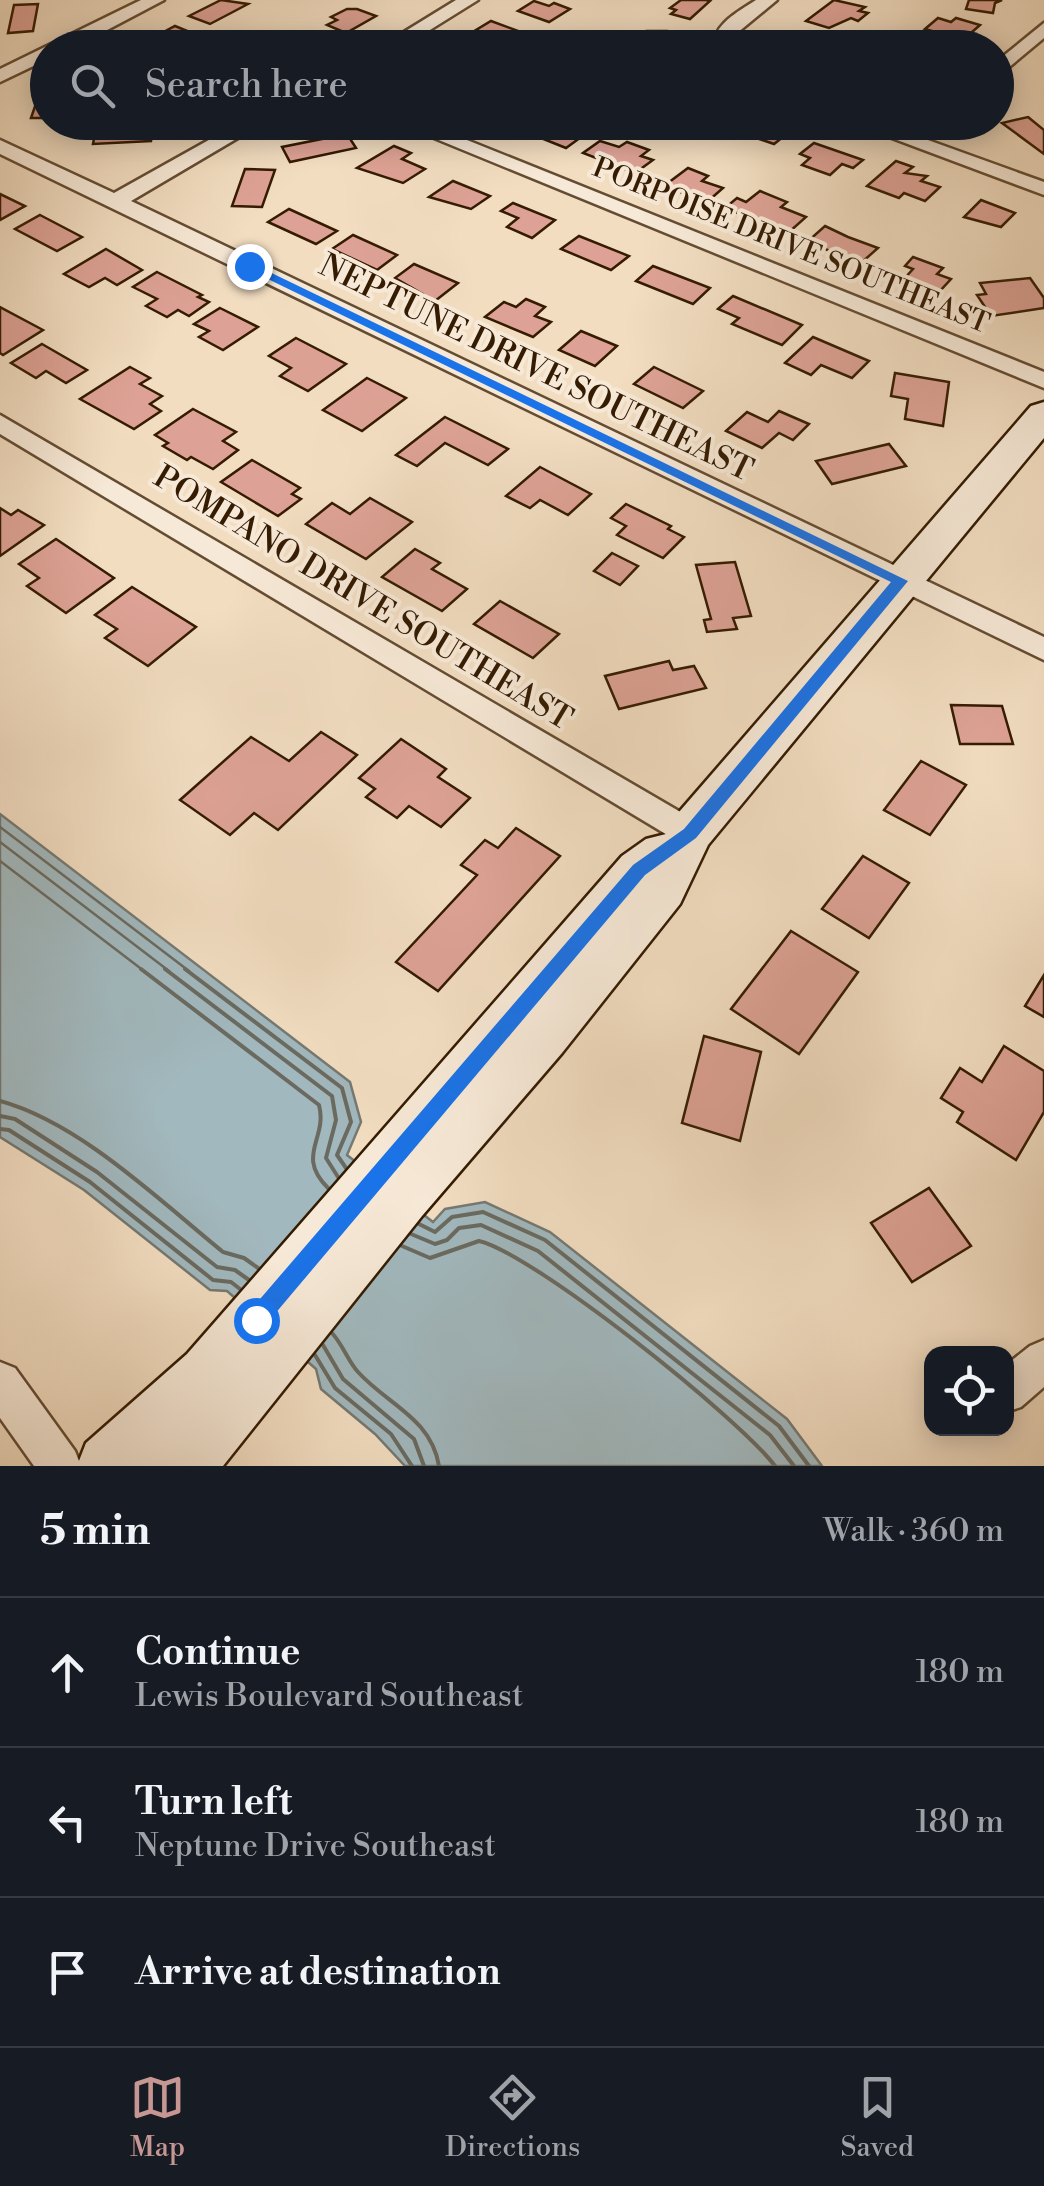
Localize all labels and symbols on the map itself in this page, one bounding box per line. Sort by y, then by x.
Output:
street label: PORPOISE DRIVE SOUTHEAST [587,150,995,342]
route end [227,244,273,290]
street label: NEPTUNE DRIVE SOUTHEAST [313,245,759,491]
street label: POMPANO DRIVE SOUTHEAST [146,457,580,739]
route start [234,1298,280,1344]

